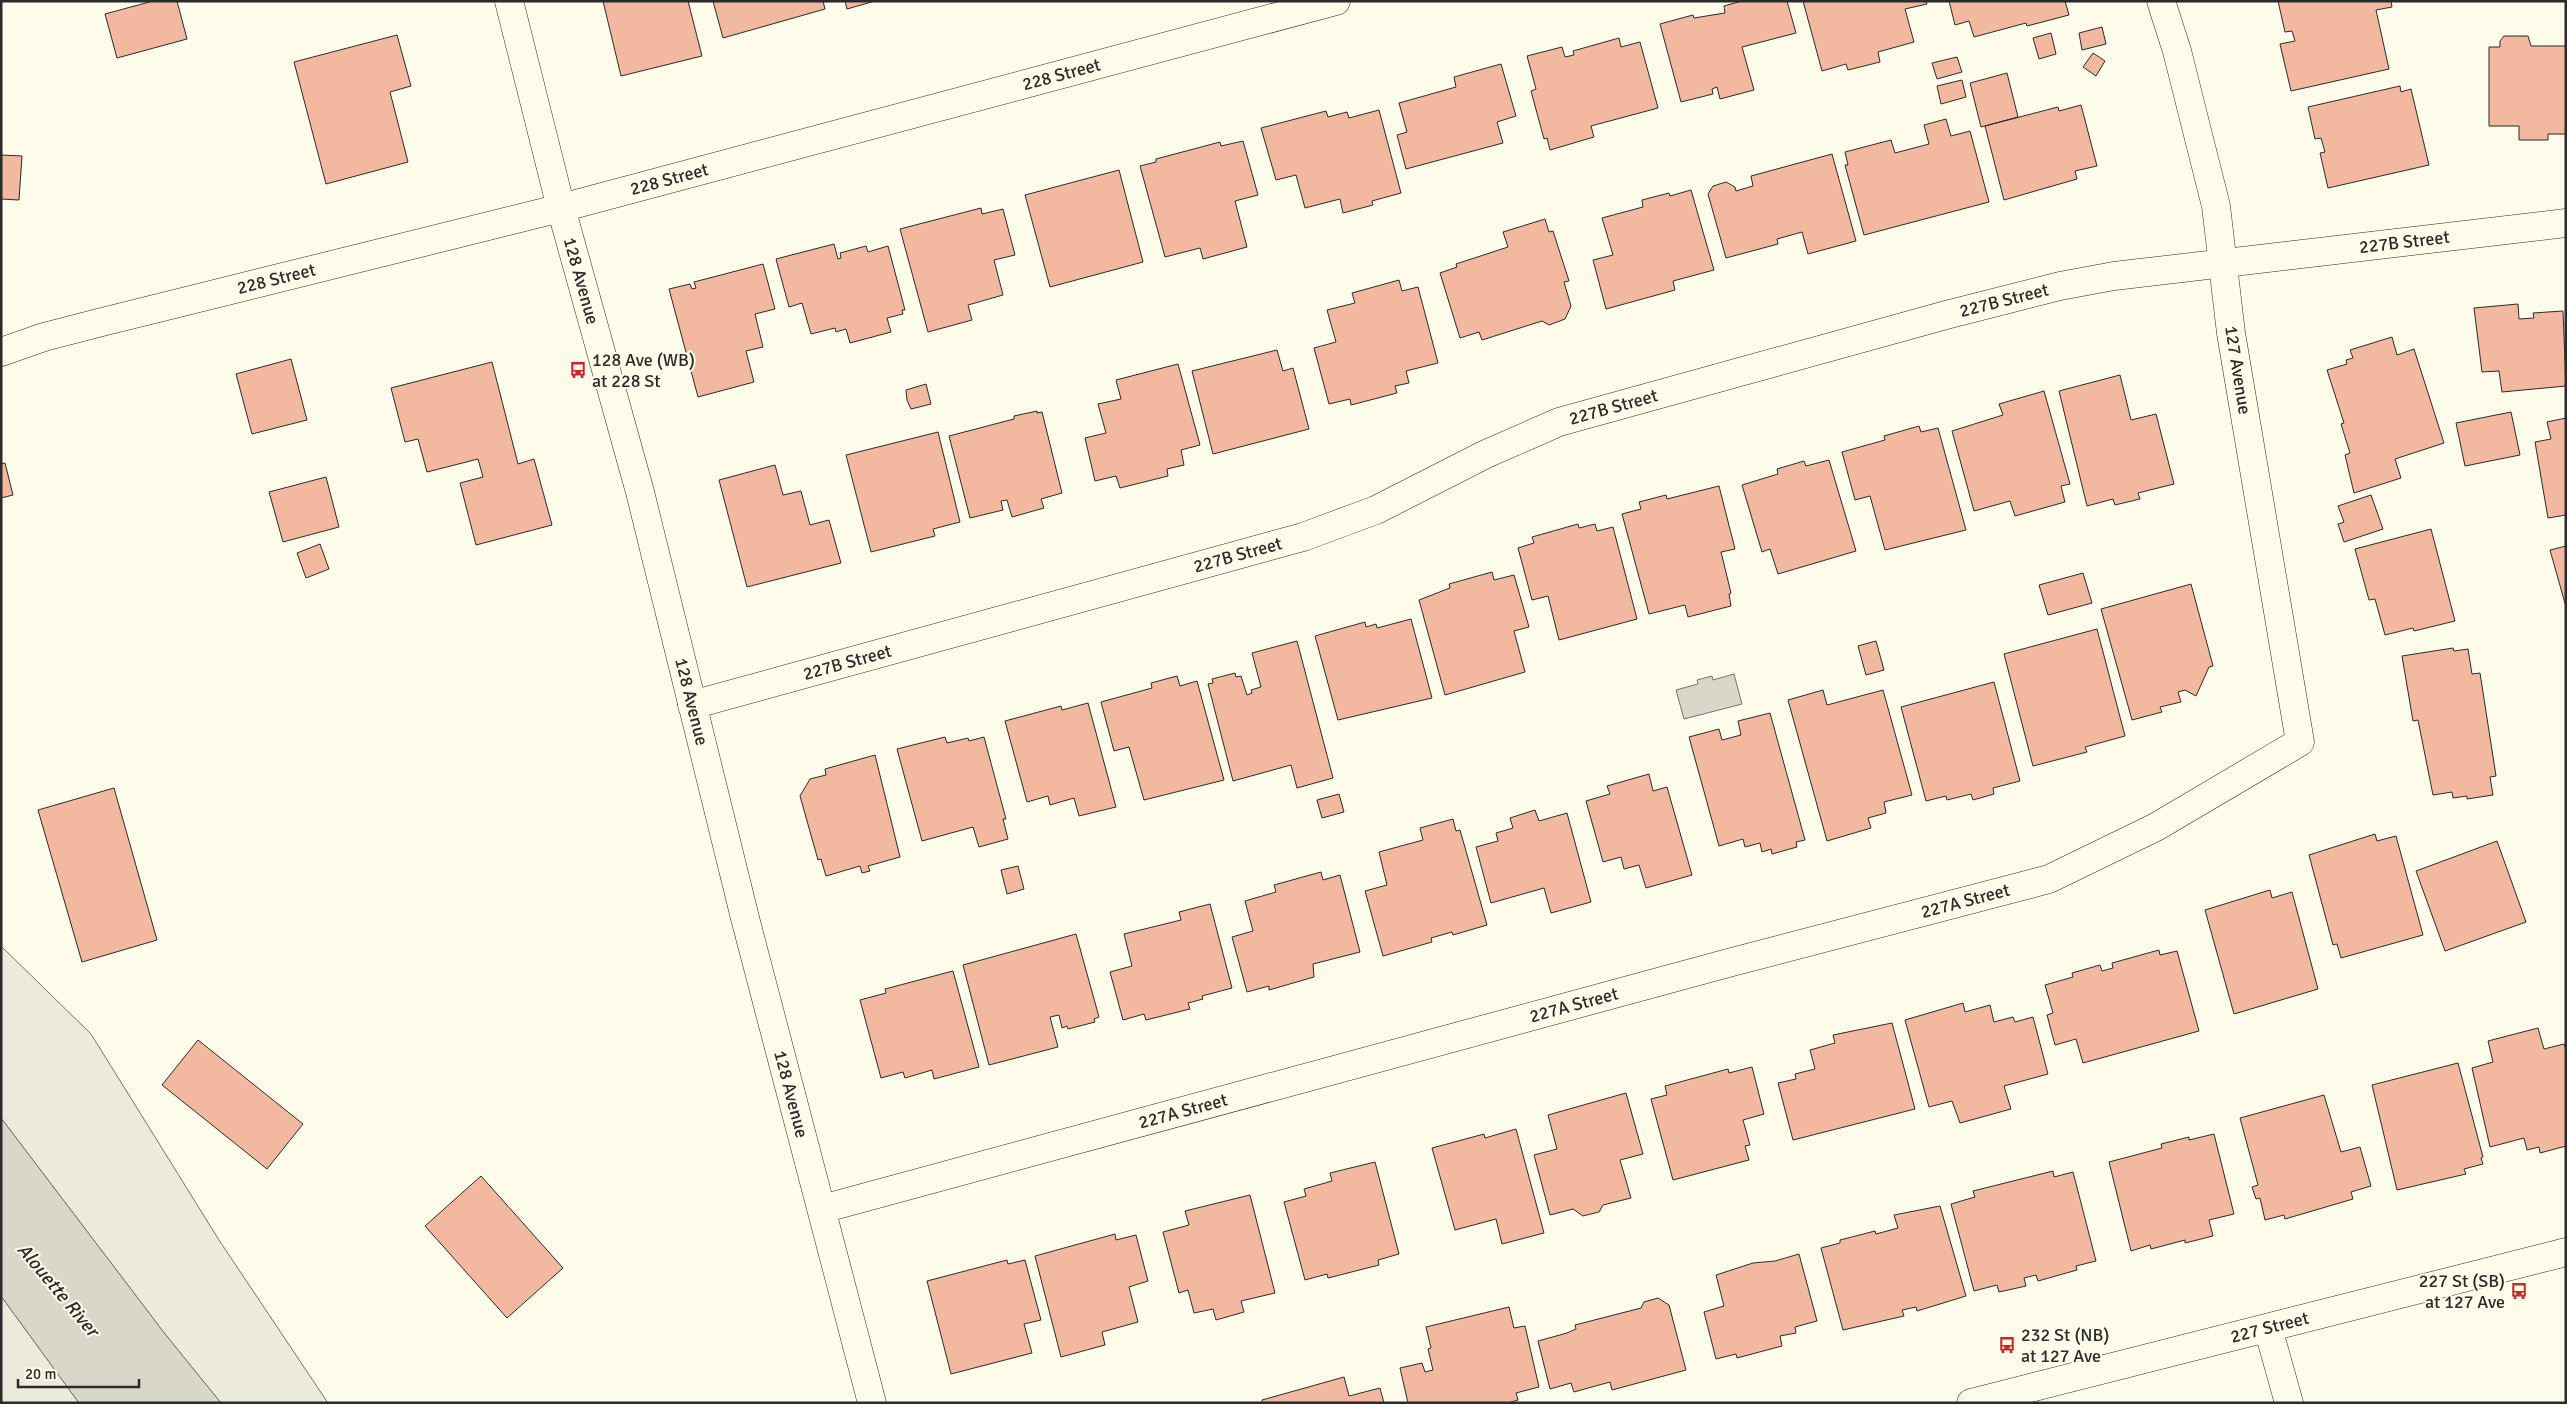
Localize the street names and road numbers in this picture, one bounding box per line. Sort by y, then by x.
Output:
street label: 228 Street [1020,53,1103,95]
street label: 228 Street [628,158,711,200]
street label: 227B Street [2358,226,2451,258]
street label: 128 Avenue [559,235,604,327]
street label: 228 Street [235,258,318,299]
street label: 227B Street [1957,278,2051,322]
street label: 127 Avenue [2220,324,2256,416]
street label: 227B Street [1567,384,1660,430]
street label: 227B Street [1191,532,1285,578]
street label: 227B Street [800,640,894,685]
street label: 128 Avenue [670,655,713,748]
street label: 227A Street [1918,879,2012,923]
street label: 227A Street [1527,982,1621,1027]
street label: 128 Avenue [769,1048,813,1140]
street label: 227A Street [1136,1088,1230,1134]
street label: 227 Street [2228,1307,2311,1348]

